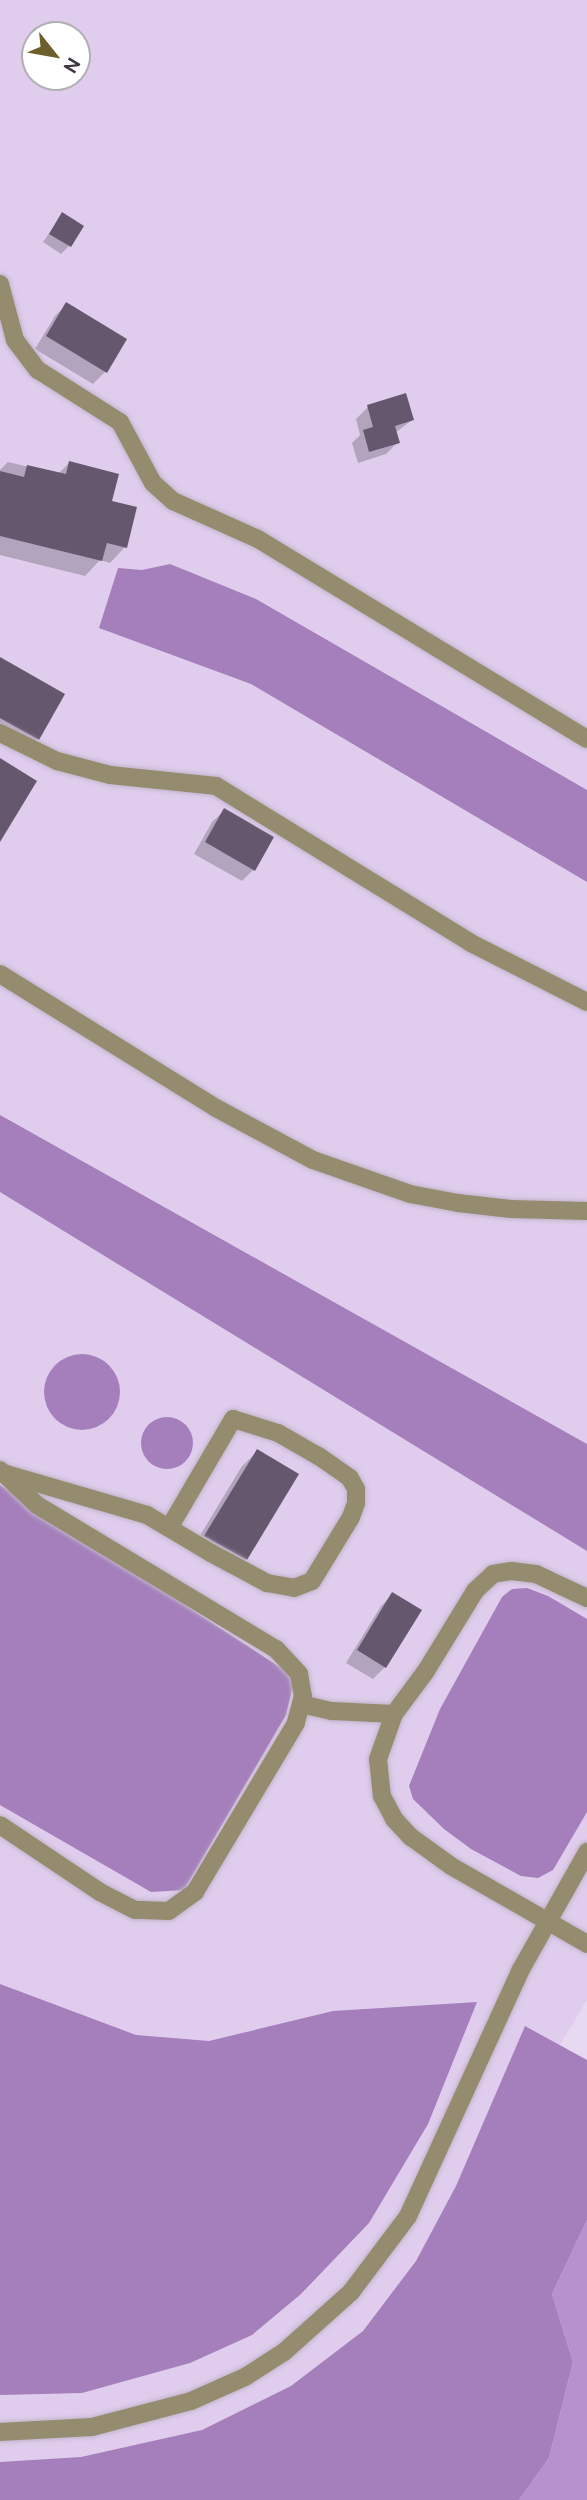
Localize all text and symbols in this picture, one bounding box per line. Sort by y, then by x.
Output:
north arrow [21,21,91,91]
text: N [59,54,85,78]

